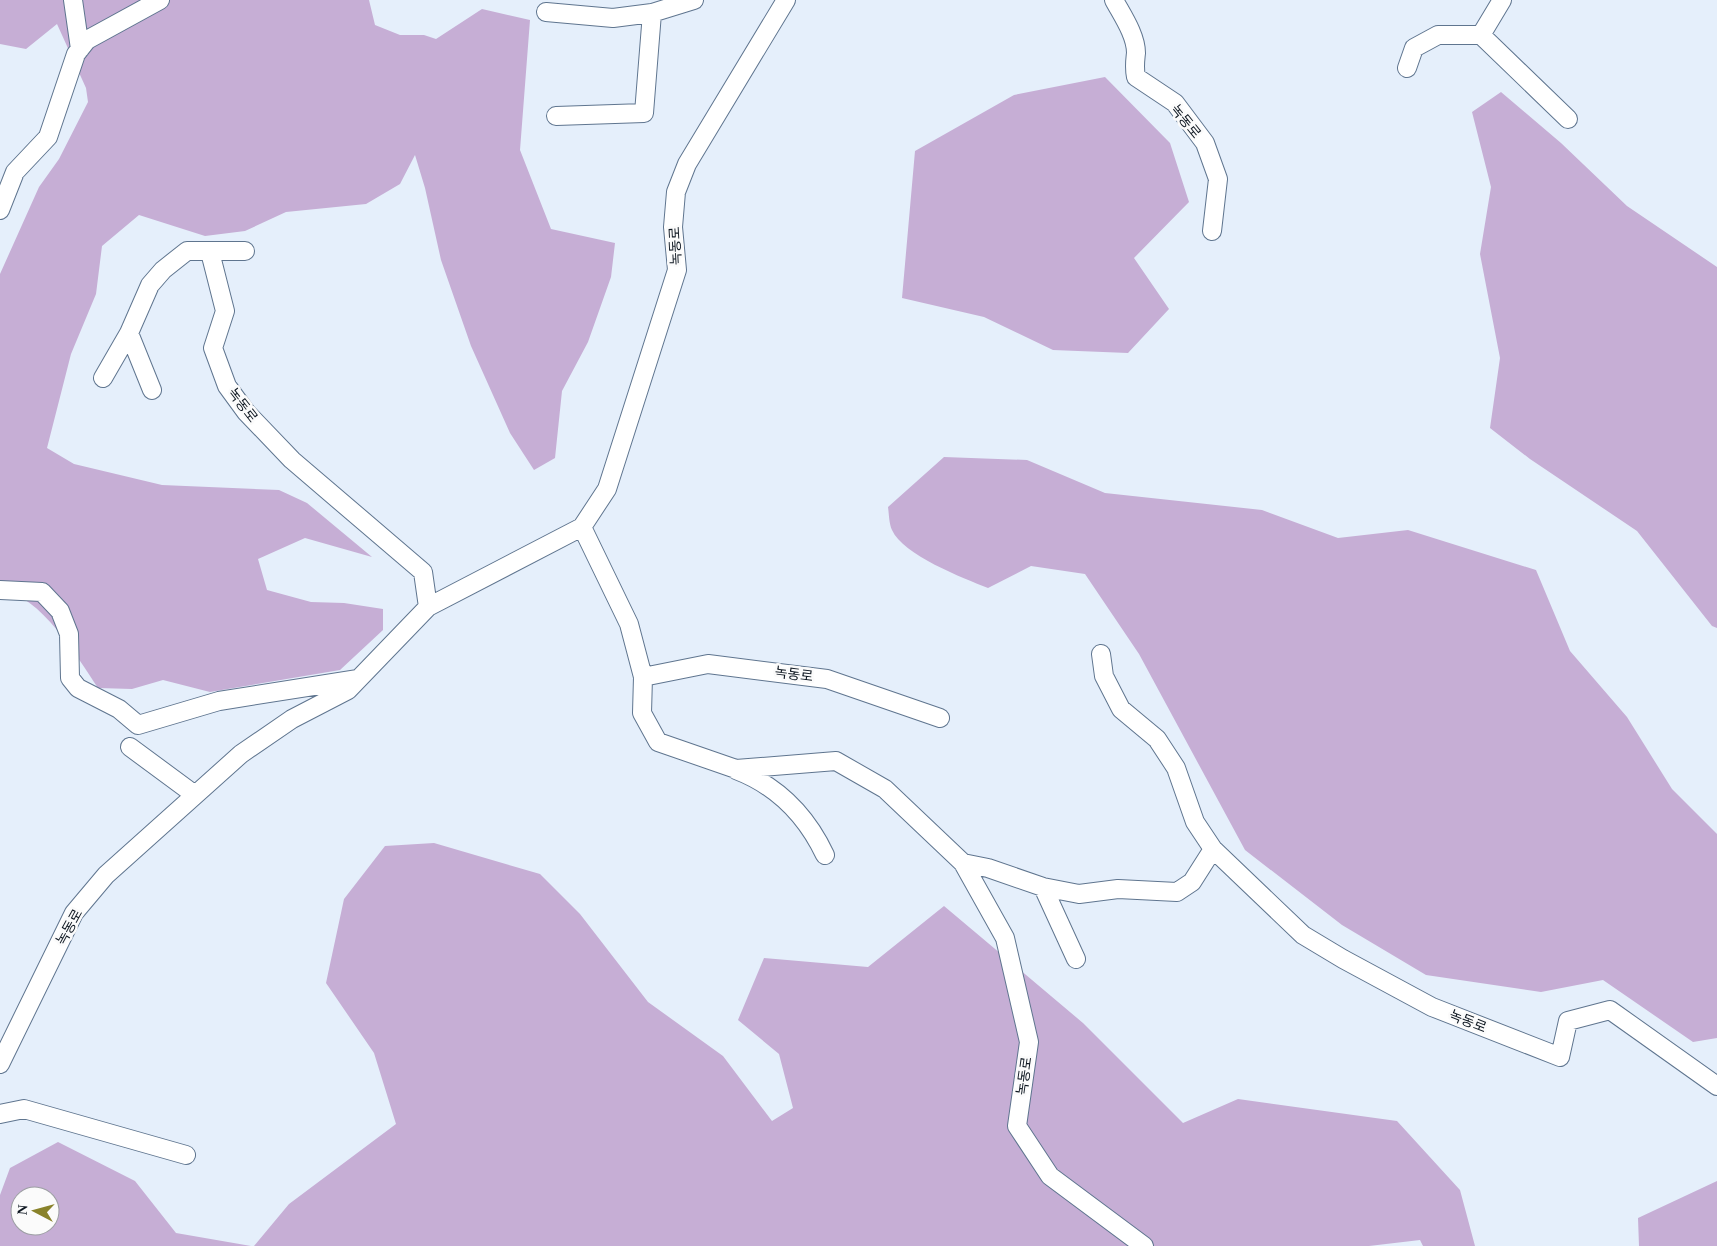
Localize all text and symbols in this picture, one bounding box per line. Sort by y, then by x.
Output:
street label: 녹동로 [1168,102,1204,141]
street label: 녹동로 [667,226,684,266]
street label: 녹동로 [225,385,260,425]
street label: 녹동로 [774,665,814,684]
street label: 녹동로 [54,907,85,948]
street label: 녹동로 [1447,1008,1489,1035]
street label: 녹동로 [1014,1056,1035,1096]
north arrow [10,1186,60,1236]
text: N [15,1204,31,1216]

